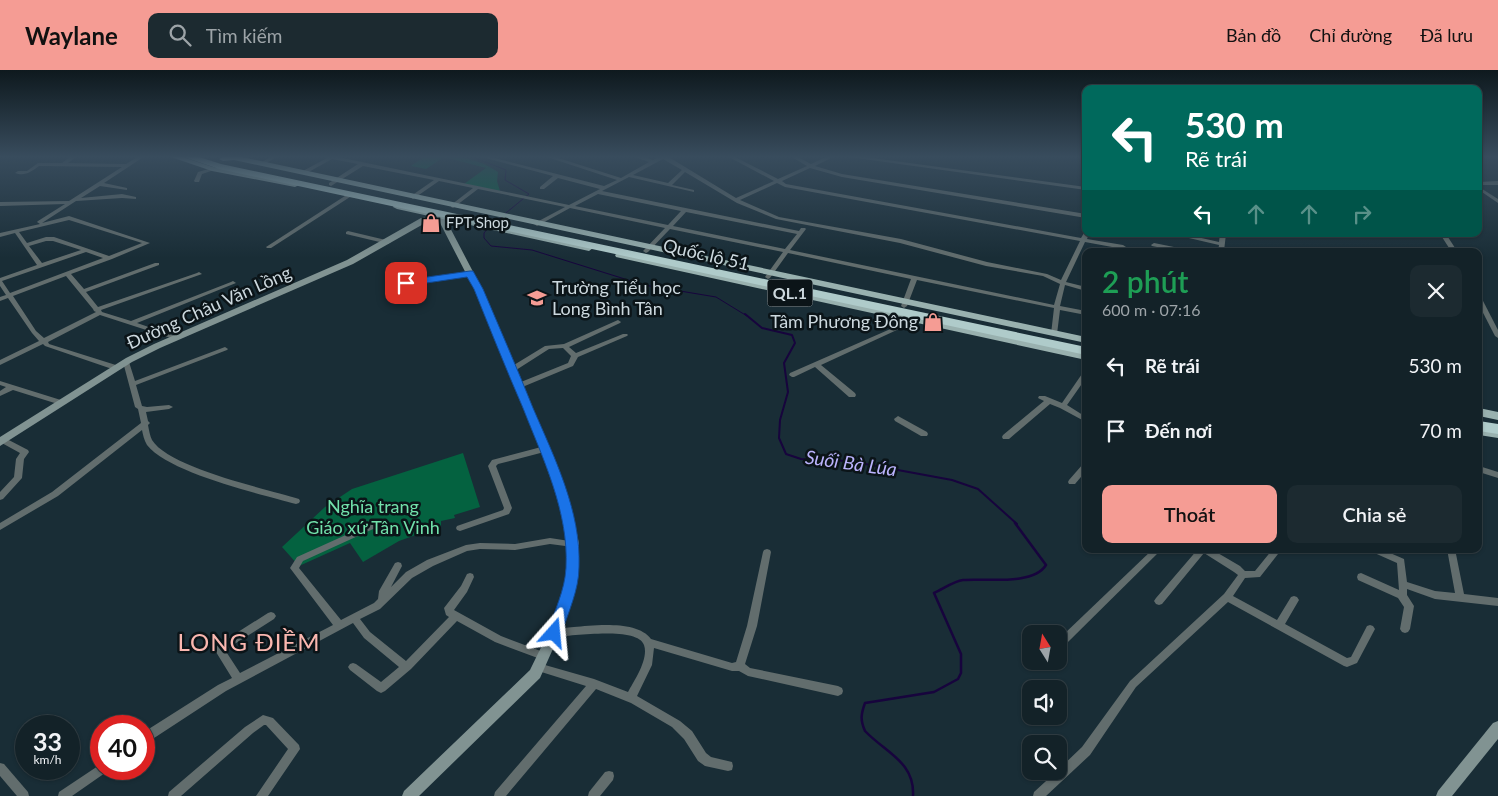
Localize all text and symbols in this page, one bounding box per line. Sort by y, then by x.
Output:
search box [148,13,498,58]
text: Waylane [25,21,118,50]
icon: search [166,21,194,49]
text: Tìm kiếm [206,24,282,47]
text: Bản đồ [1226,24,1281,46]
text: Chỉ đường [1309,24,1392,46]
text: Đã lưu [1420,24,1473,46]
text: 530 m [1185,103,1284,145]
icon: left [1102,105,1167,170]
text: Rẽ trái [1185,145,1247,172]
icon: left [1189,200,1217,228]
icon: ahead [1242,200,1270,228]
icon: ahead [1295,200,1323,228]
icon: right [1348,200,1376,228]
shop icon: FPT Shop [420,212,442,234]
place label: FPT Shop [446,213,509,231]
street label: Quốc lộ 51 [661,233,751,275]
street label: Đường Châu Văn Lồng [123,261,294,353]
pin [385,262,427,304]
text: 2 phút [1102,263,1188,299]
button: close [1410,265,1462,317]
icon: arrive [392,269,420,297]
place label: Trường Tiểu học Long Bình Tân [552,276,681,319]
road number: QL.1 [768,280,812,307]
school or university icon: Trường Tiểu học Long Bình Tân [526,287,548,309]
text: 600 m · 07:16 [1102,300,1201,319]
place label: Tâm Phương Đông [770,310,918,332]
shop icon: Tâm Phương Đông [922,311,944,333]
icon: left [1102,352,1130,380]
text: Rẽ trái [1145,354,1200,377]
text: 530 m [1408,354,1462,377]
icon: arrive [1102,417,1130,445]
text: Đến nơi [1145,419,1212,442]
text: 70 m [1419,419,1462,442]
water label: Suối Bà Lúa [804,445,898,480]
button: Thoát [1102,485,1277,543]
button: Chia sẻ [1287,485,1462,543]
park label: Nghĩa trang Giáo xứ Tân Vinh [306,495,440,538]
position arrow [527,606,579,658]
north arrow [1022,625,1068,670]
map controls [1022,625,1067,780]
district label: LONG ĐIỀM [177,627,321,656]
button: sound [1022,680,1067,725]
speed limit sign: 40 [90,715,155,780]
text: 33 [33,726,62,756]
button: search [1022,735,1067,780]
text: km/h [33,752,62,767]

